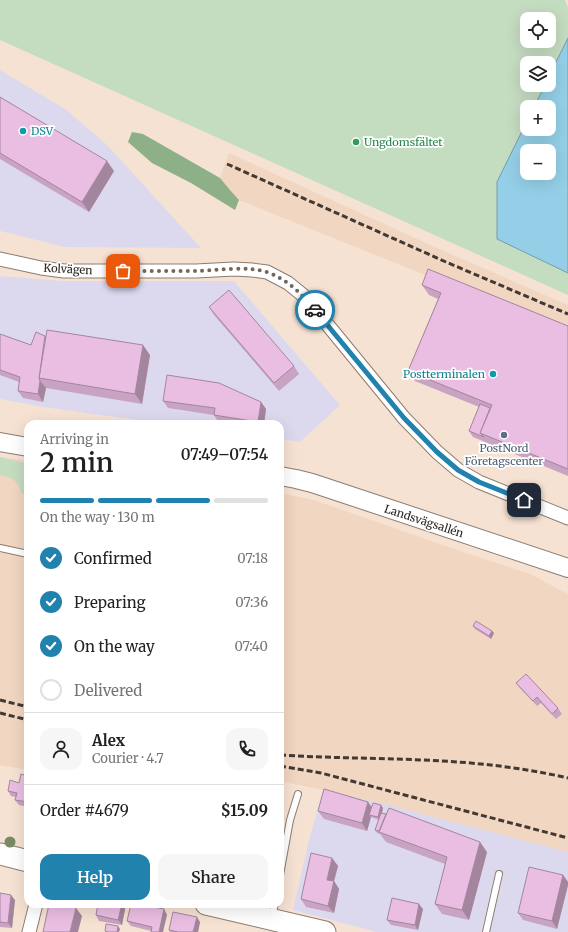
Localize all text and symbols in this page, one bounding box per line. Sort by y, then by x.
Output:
map controls [520,12,556,180]
button: locate [520,12,556,48]
button: layers [520,56,556,92]
button: + [520,100,556,136]
place label: DSV [31,124,54,138]
marker: DSV [18,126,28,136]
place label: Ungdomsfältet [364,135,443,149]
marker: Ungdomsfältet [351,137,361,147]
button: − [520,144,556,180]
pin [106,254,140,288]
icon: bag [112,260,134,282]
street label: Kolvägen [43,261,93,277]
courier [295,290,335,330]
icon: car [304,299,326,321]
place label: Postterminalen [403,367,486,381]
marker: Postterminalen [488,369,498,379]
marker: PostNord Företagscenter [499,430,509,440]
text: Arriving in [40,431,109,448]
place label: PostNord Företagscenter [465,441,543,468]
text: 07:49–07:54 [181,445,268,464]
text: 2 min [40,446,113,479]
pin [507,483,541,517]
icon: home [513,489,535,511]
street label: Landsvägsallén [383,502,466,541]
text: On the way · 130 m [40,509,155,526]
icon: check [40,547,62,569]
text: Confirmed [74,549,152,568]
text: 07:18 [237,550,268,567]
icon: check [40,591,62,613]
text: Preparing [74,593,146,612]
text: 07:36 [235,594,268,611]
icon: check [40,635,62,657]
text: On the way [74,637,155,656]
text: 07:40 [234,638,268,655]
text: Delivered [74,681,142,700]
button: person [40,728,82,770]
button: phone [226,728,268,770]
text: Alex [92,731,125,750]
text: Courier · 4.7 [92,750,164,767]
text: Order #4679 [40,801,129,820]
text: $15.09 [221,801,268,820]
button: Help [40,854,150,900]
button: Share [158,854,268,900]

